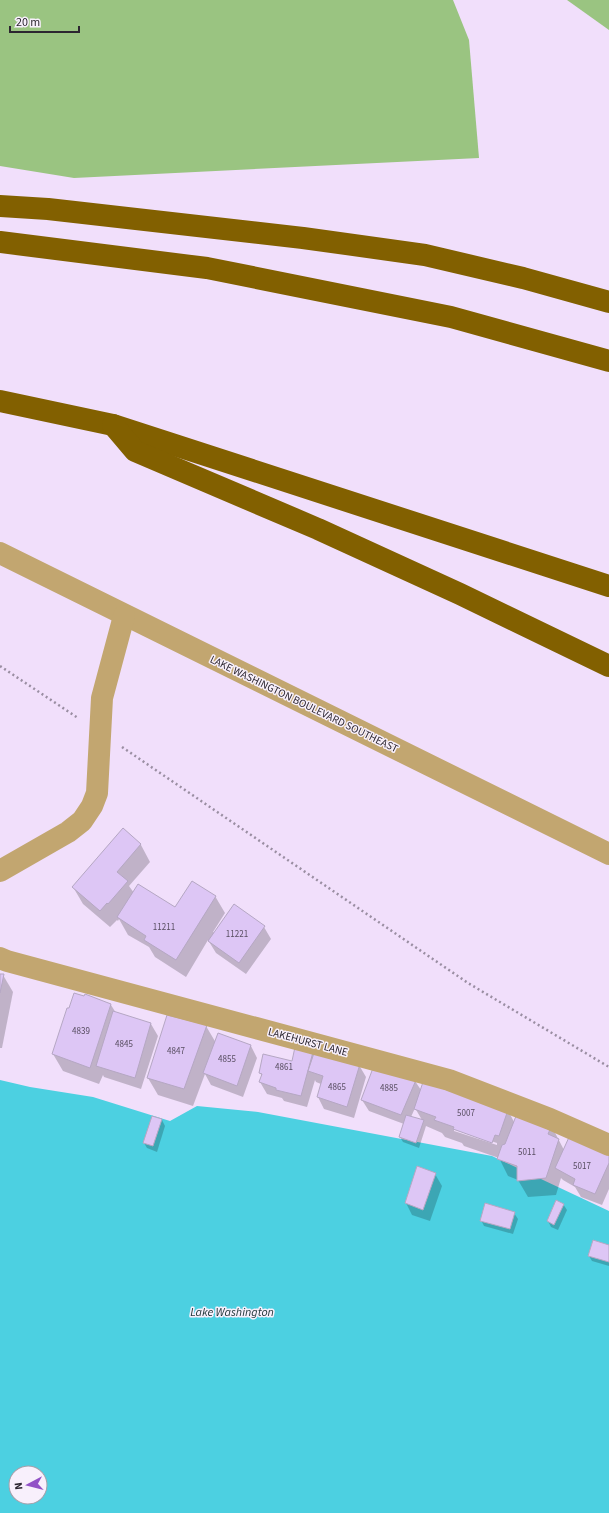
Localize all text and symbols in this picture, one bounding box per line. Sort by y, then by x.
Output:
scale bar [10,8,79,34]
text: 20 m [16,14,40,31]
street label: LAKE WASHINGTON BOULEVARD SOUTHEAST [207,652,401,756]
house number: 11211 [153,921,175,934]
house number: 11221 [226,928,248,941]
street label: LAKEHURST LANE [267,1024,350,1060]
house number: 4839 [72,1025,90,1038]
house number: 4845 [115,1038,133,1051]
house number: 4847 [167,1045,185,1058]
house number: 4855 [218,1053,236,1066]
house number: 4861 [275,1061,293,1074]
house number: 4865 [328,1081,346,1094]
house number: 4885 [380,1082,398,1095]
house number: 5007 [457,1107,475,1120]
house number: 5011 [518,1146,536,1159]
house number: 5017 [573,1160,591,1173]
water label: Lake Washington [190,1304,274,1321]
north arrow [8,1465,48,1505]
text: N [11,1482,26,1491]

